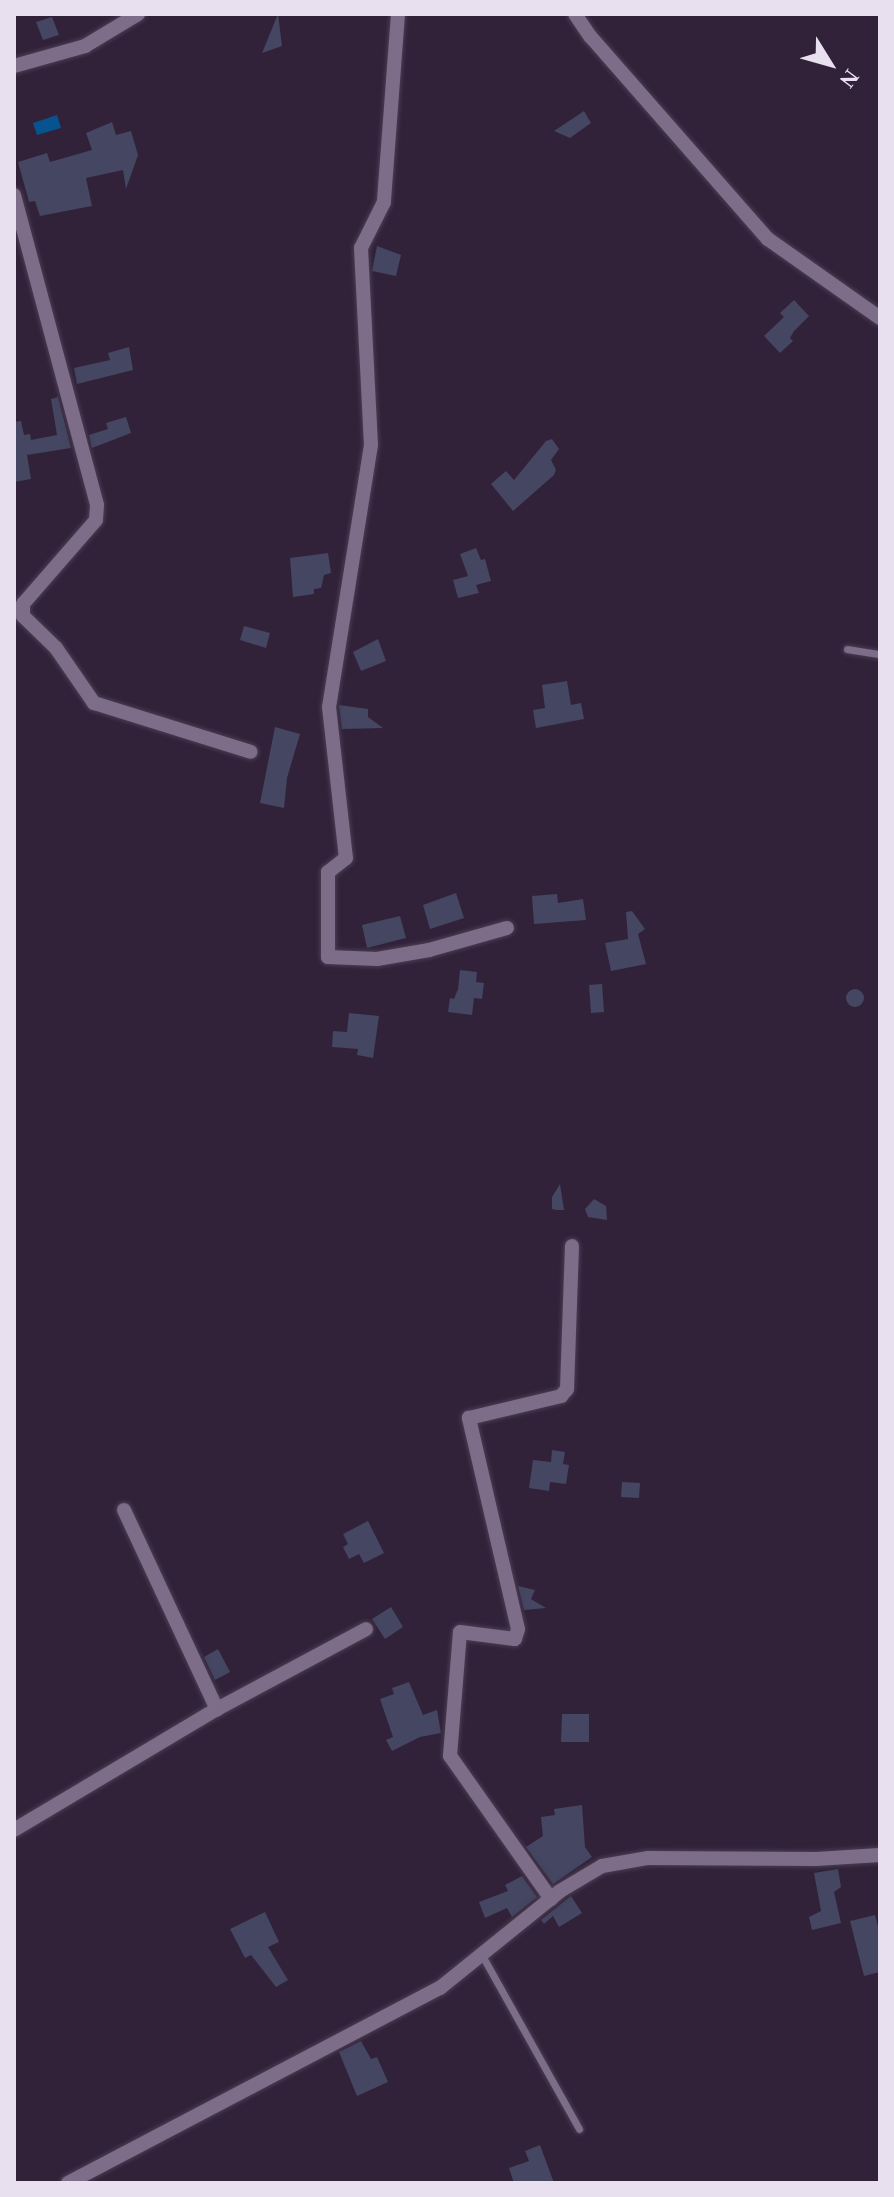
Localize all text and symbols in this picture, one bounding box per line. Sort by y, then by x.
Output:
north arrow [790,24,870,104]
text: N [835,65,864,93]

